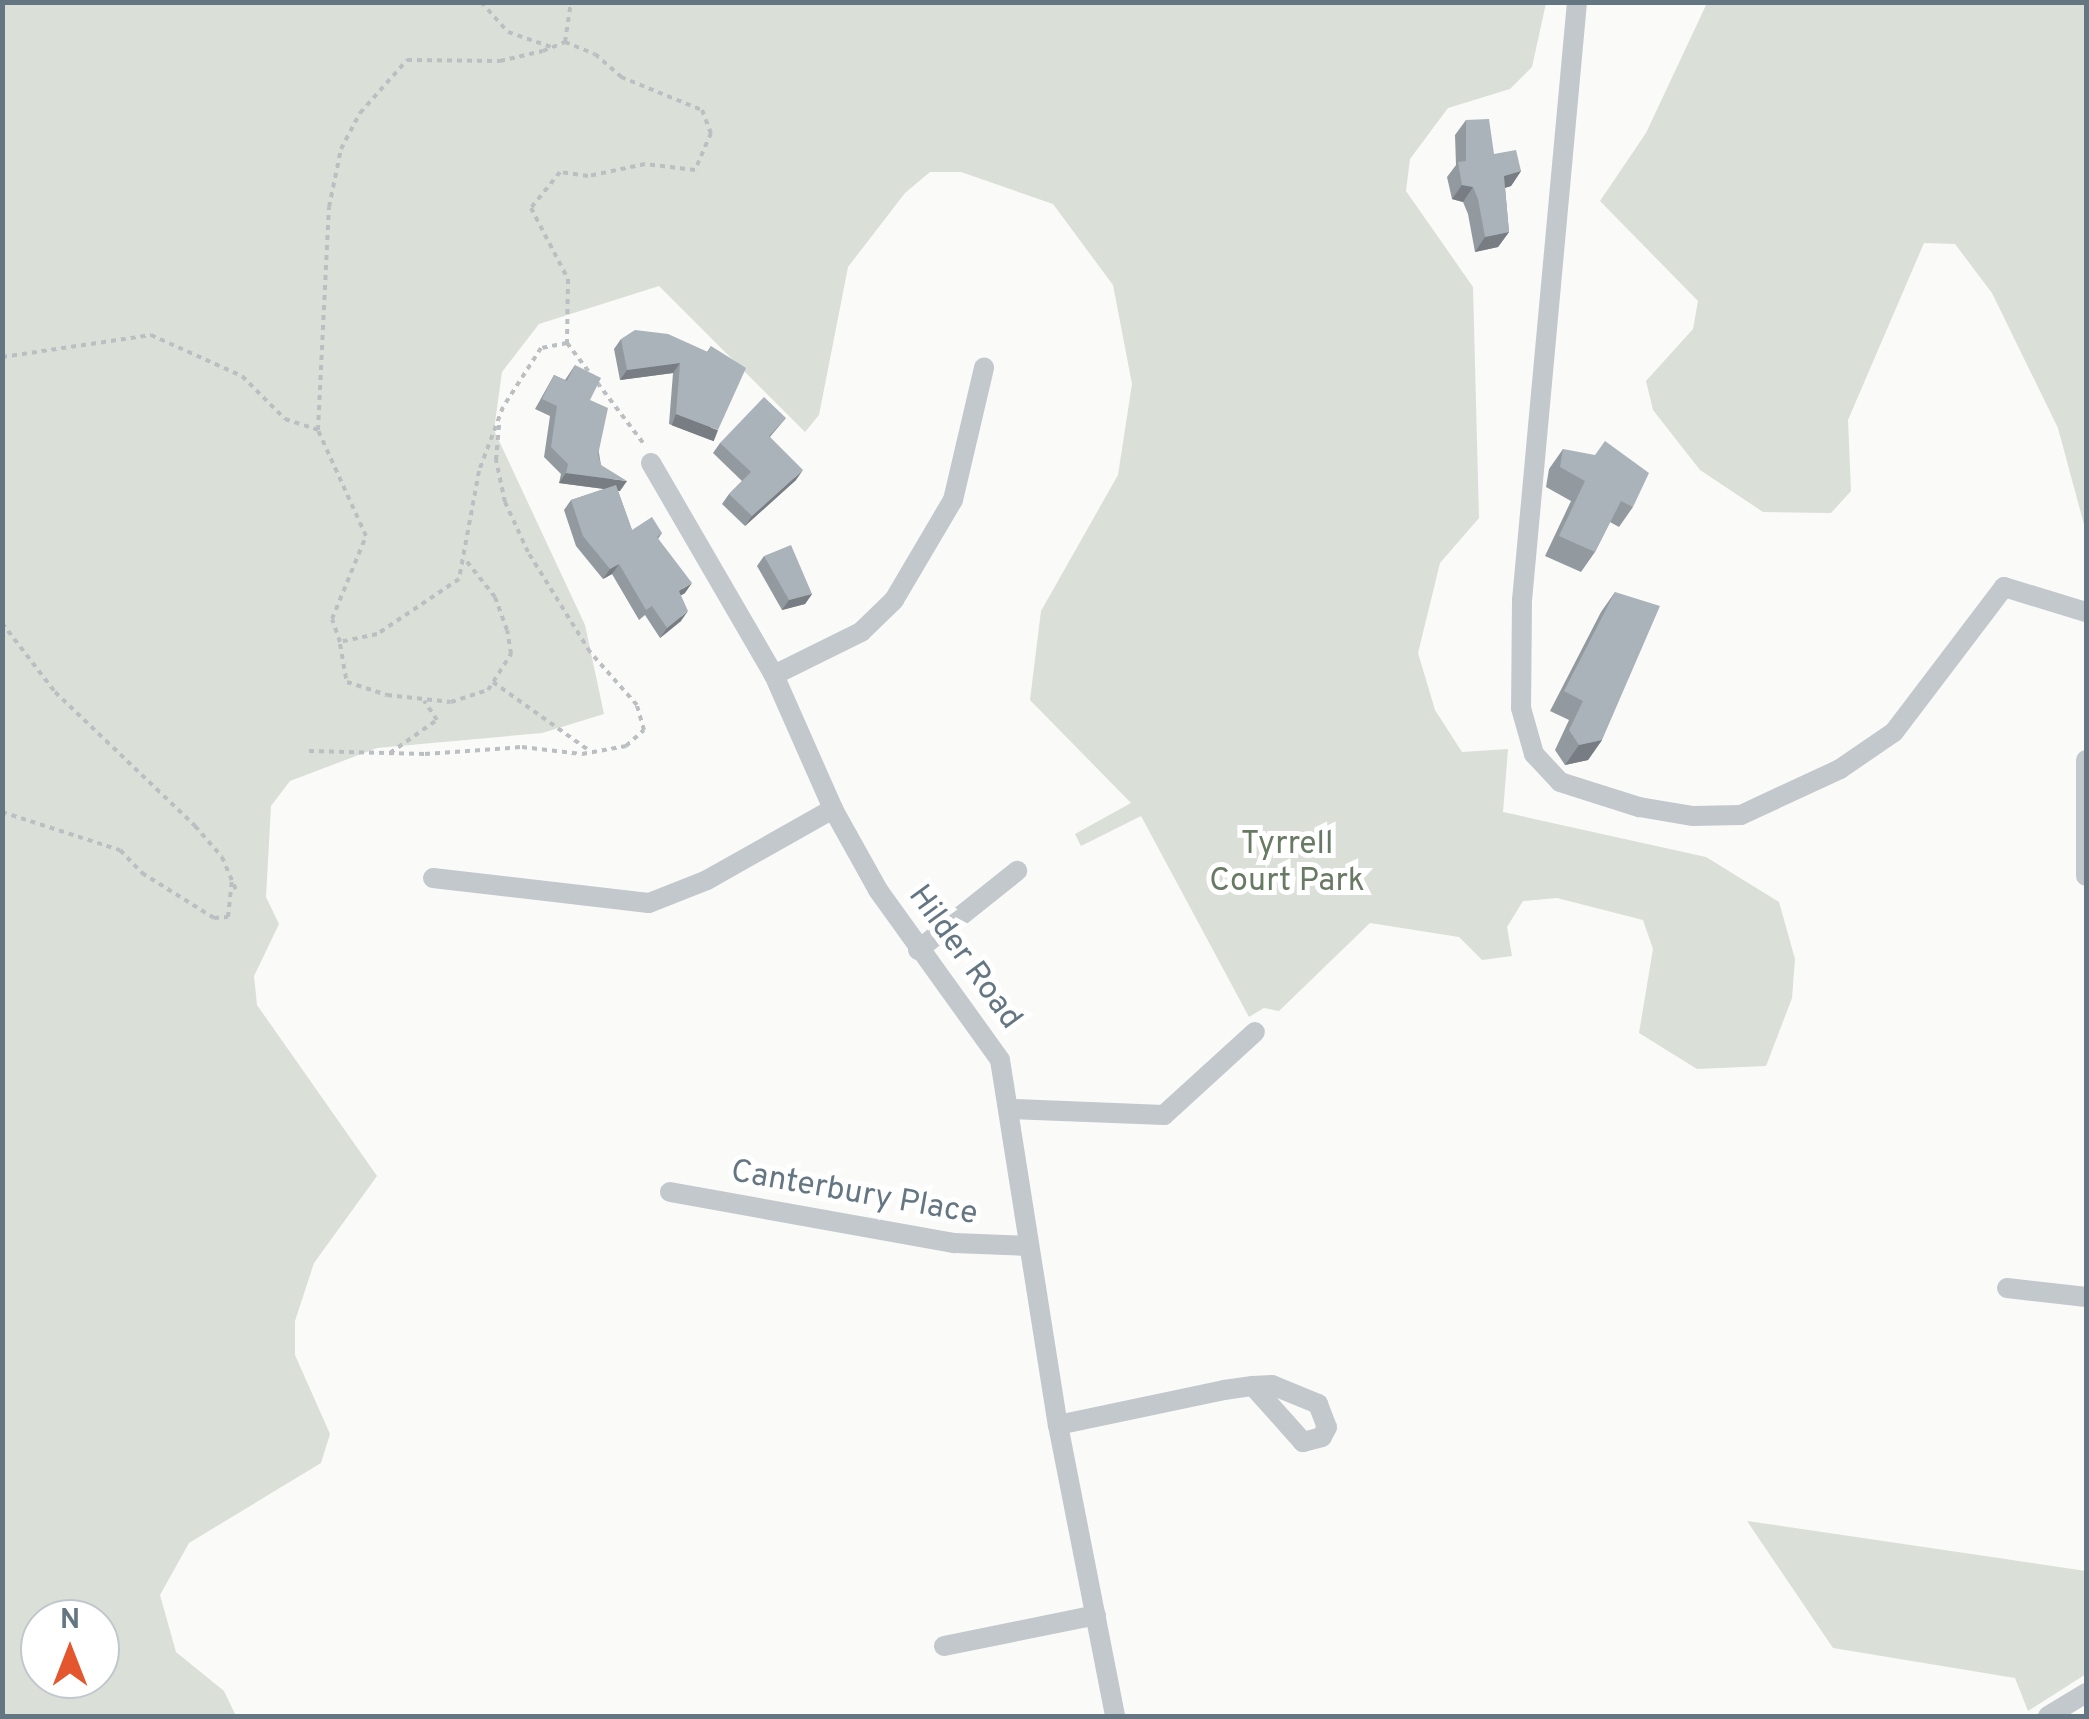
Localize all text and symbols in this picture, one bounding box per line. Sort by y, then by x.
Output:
park label: Tyrrell Court Park [1209,827,1365,902]
street label: Hilder Road [899,879,1029,1037]
street label: Canterbury Place [728,1153,980,1235]
north arrow [20,1599,120,1699]
text: N [60,1603,80,1639]

